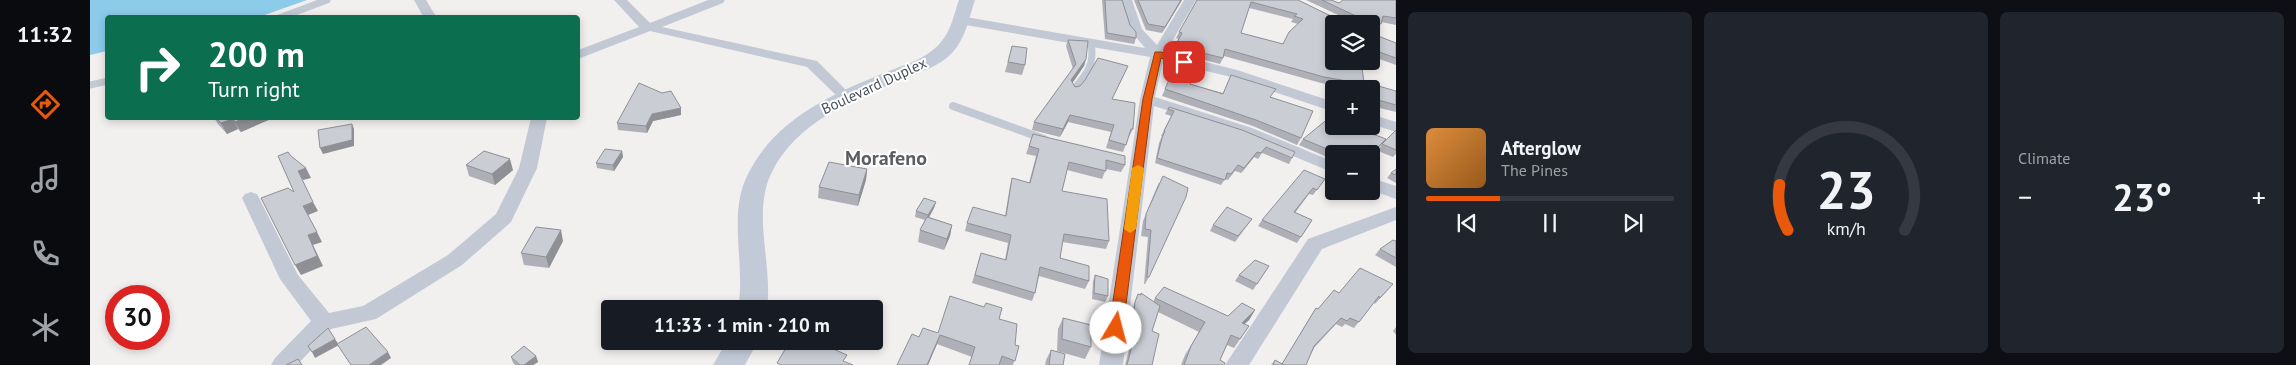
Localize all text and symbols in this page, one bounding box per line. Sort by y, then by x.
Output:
map controls [1325,15,1380,200]
button: layers [1325,15,1380,70]
text: 11:32 [17,20,73,48]
text: 200 m [208,31,305,77]
icon: right [125,35,190,100]
pin [1163,41,1205,83]
icon: arrive [1170,48,1198,76]
street label: Boulevard Duplex [818,53,930,118]
text: Turn right [208,75,300,103]
button: + [1325,80,1380,135]
icon: directions [28,87,63,122]
text: Afterglow [1501,136,1581,160]
district label: Morafeno [845,145,927,171]
button: − [1325,145,1380,200]
text: Climate [2018,148,2070,168]
text: 23 [1817,156,1875,223]
text: The Pines [1501,160,1568,180]
icon: music [28,161,63,196]
text: 23° [2112,172,2172,221]
text: − [2018,178,2032,215]
text: + [2252,178,2266,215]
icon: previous [1453,209,1481,237]
icon: pause [1536,209,1564,237]
icon: next [1619,209,1647,237]
text: km/h [1826,217,1866,240]
icon: phone [28,236,63,271]
speed limit sign: 30 [105,285,170,350]
position arrow [1089,301,1141,353]
icon: climate [28,310,63,345]
text: 11:33 · 1 min · 210 m [654,313,830,337]

